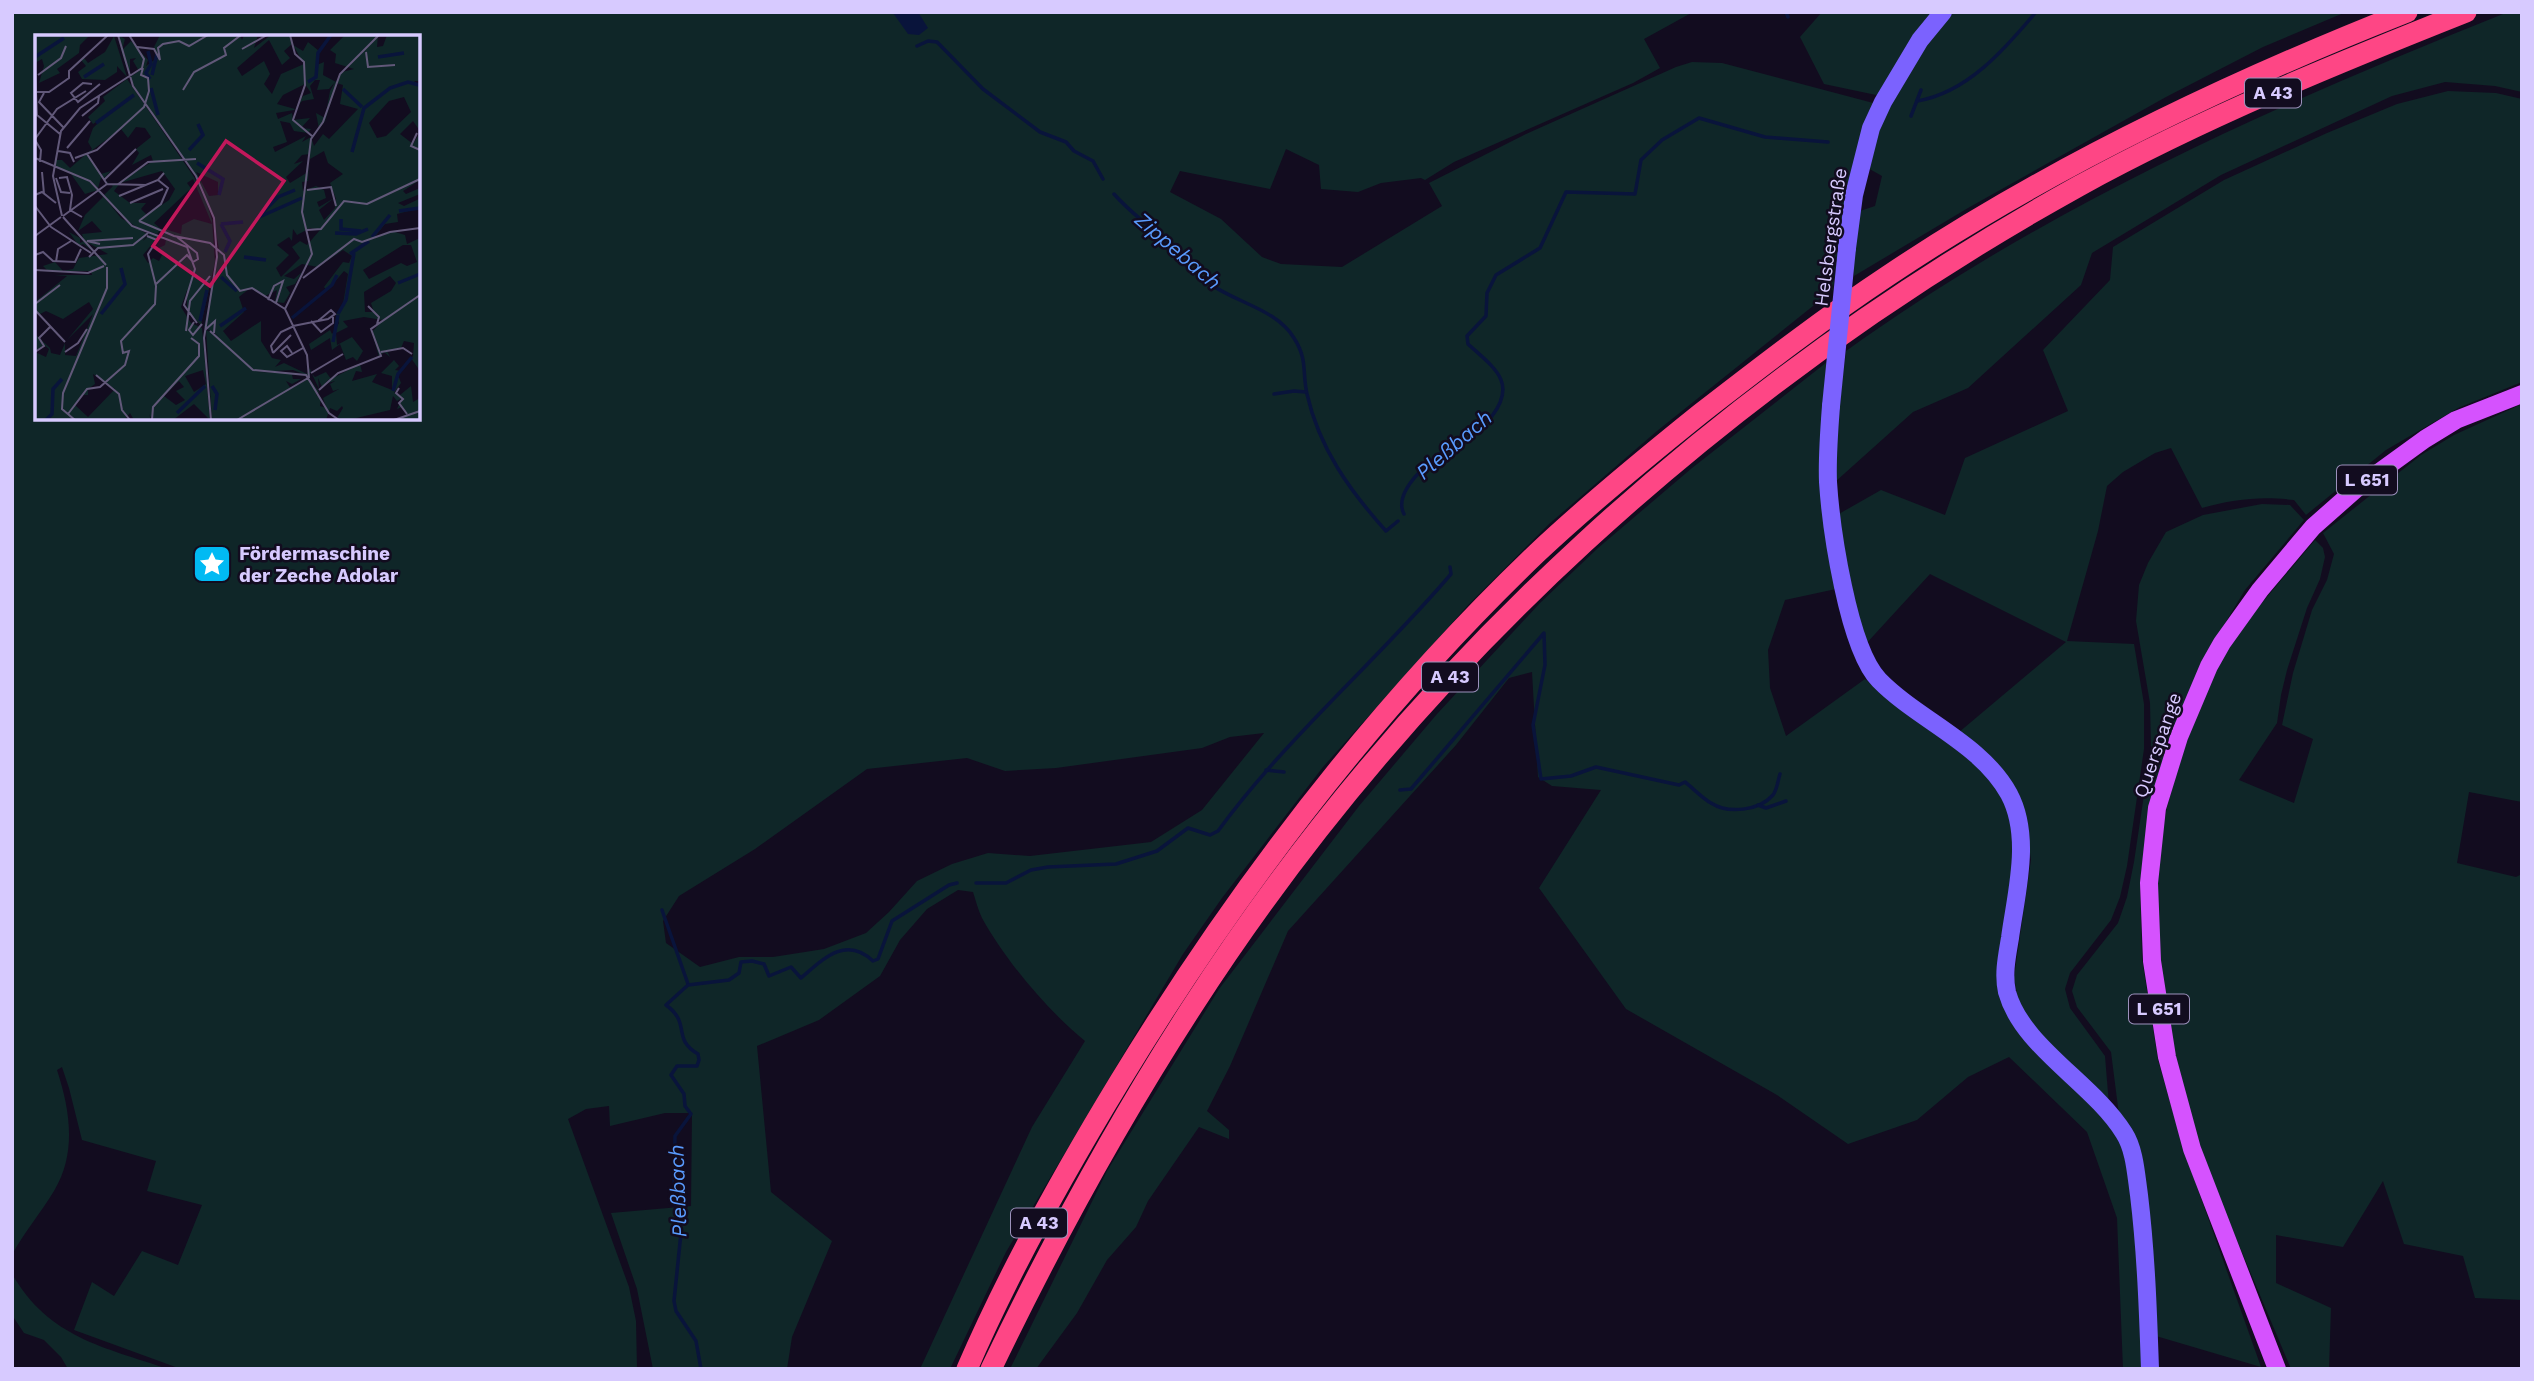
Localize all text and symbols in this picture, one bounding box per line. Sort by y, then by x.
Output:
inset map [35,35,420,420]
road number: A 43 [2245,78,2301,108]
street label: Helsbergstraße [1809,166,1852,308]
water label: Zippebach [1130,206,1226,295]
water label: Pleßbach [1410,405,1497,485]
road number: L 651 [2337,466,2397,494]
place label: Fördermaschine der Zeche Adolar [239,542,399,587]
place icon: Fördermaschine der Zeche Adolar [191,543,233,585]
road number: A 43 [1422,662,1478,692]
street label: Querspange [2129,690,2186,801]
road number: L 651 [2129,994,2189,1024]
water label: Pleßbach [663,1144,692,1238]
road number: A 43 [1011,1208,1067,1238]

